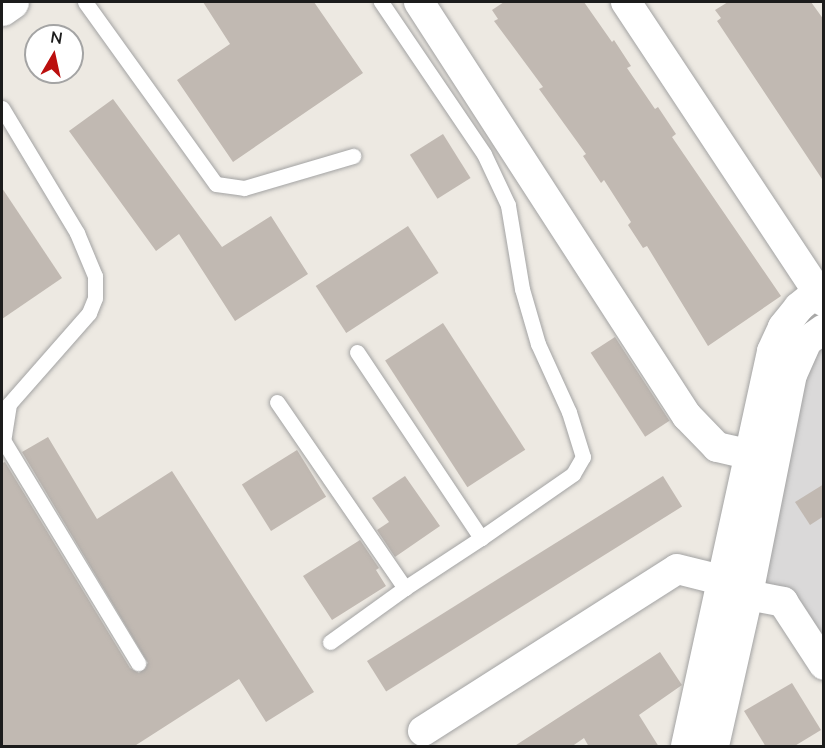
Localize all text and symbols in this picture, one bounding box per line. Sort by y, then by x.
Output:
north arrow [24,24,84,84]
text: N [49,26,64,50]

